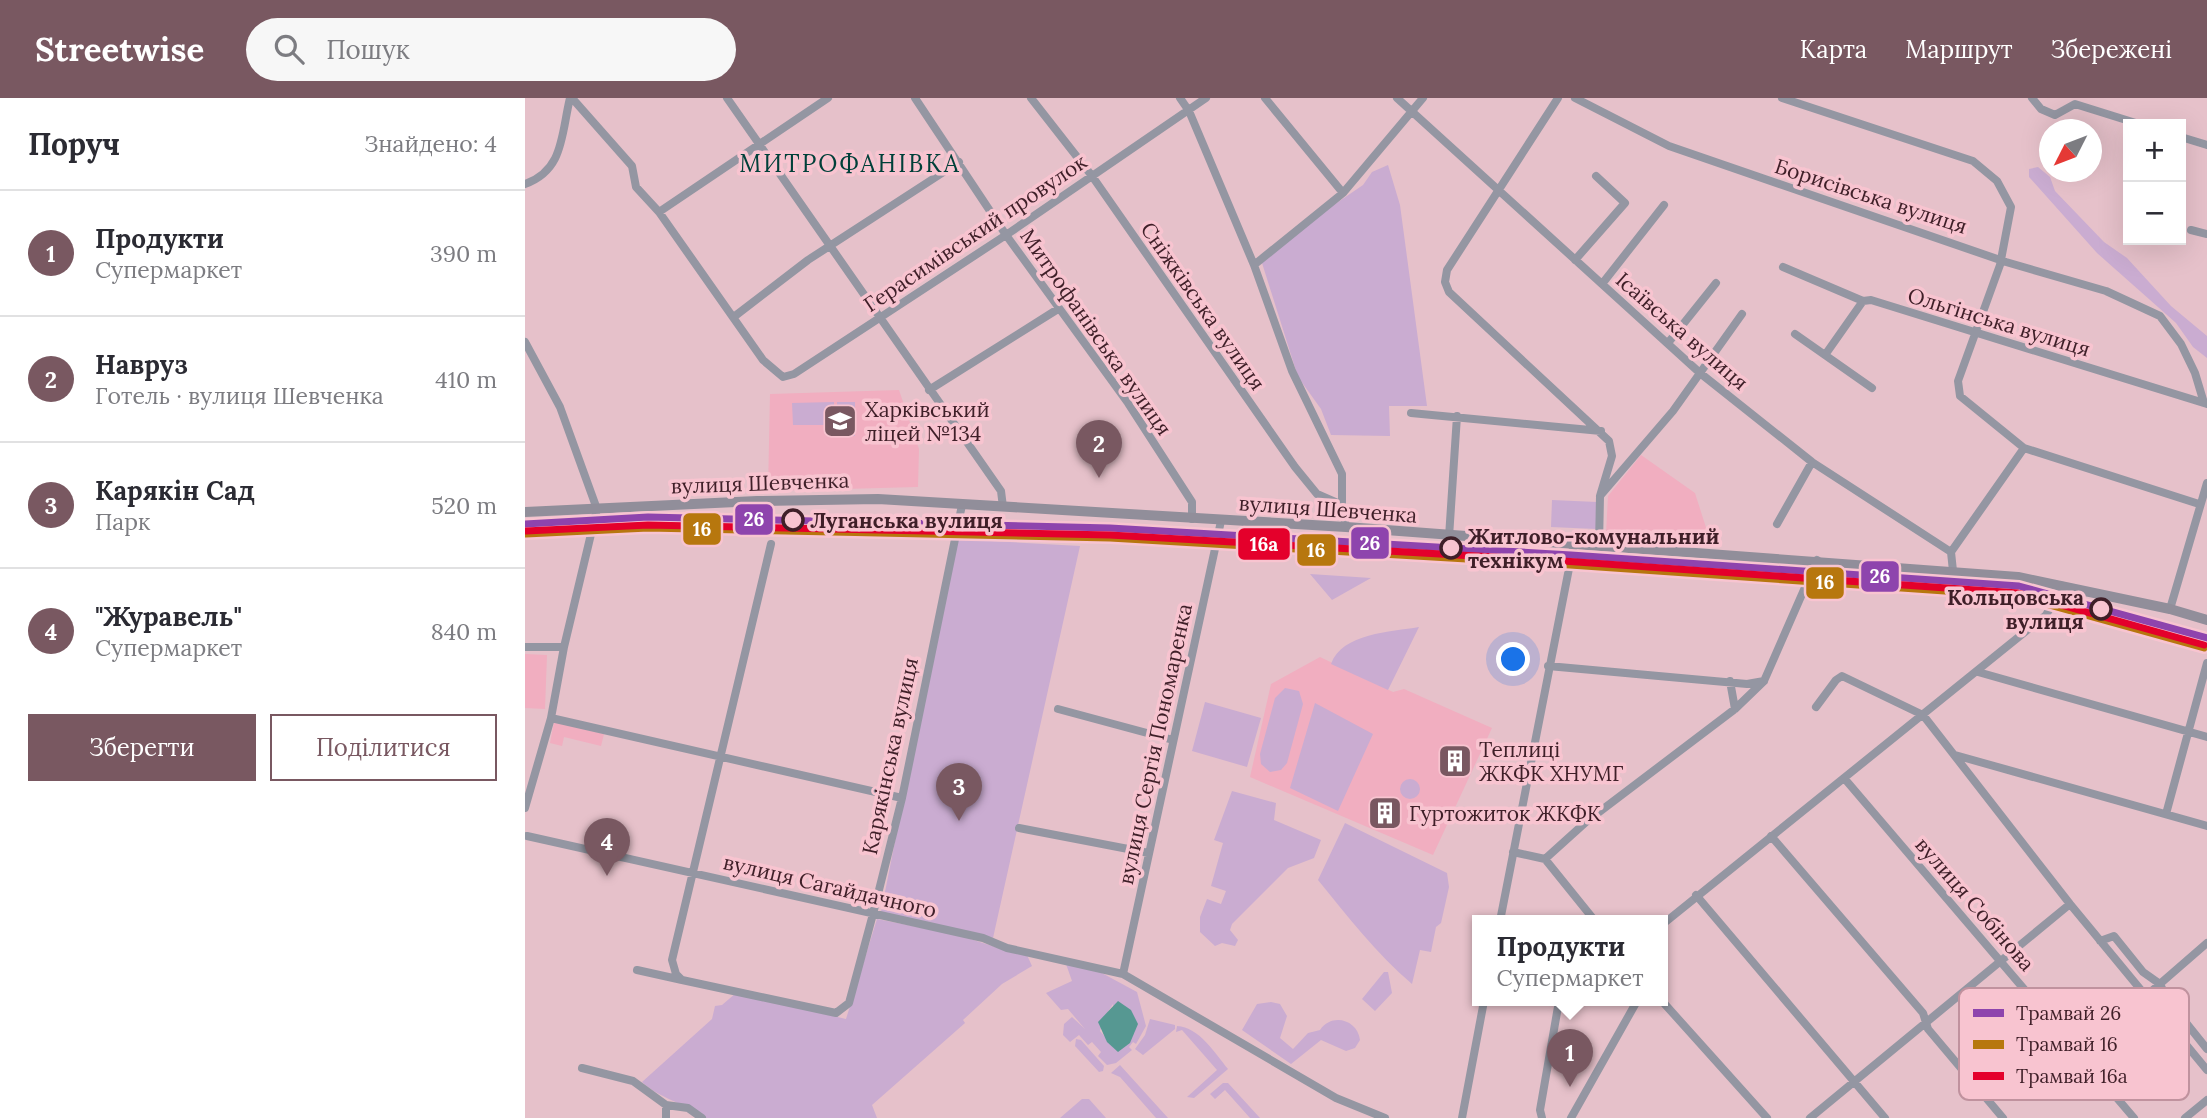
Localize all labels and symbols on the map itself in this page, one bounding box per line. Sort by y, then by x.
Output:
north arrow [2039,119,2102,182]
district label: МИТРОФАНІВКА [739,148,961,179]
street label: Герасимівський провулок [858,148,1092,318]
street label: Борисівська вулиця [1772,152,1970,240]
street label: Сніжківська вулиця [1135,217,1271,395]
street label: Митрофанівська вулиця [1014,223,1178,441]
street label: Ісаївська вулиця [1610,266,1754,396]
street label: Ольгінська вулиця [1905,281,2093,363]
place label: Харківський ліцей №134 [865,396,990,447]
school or university icon: Харківський ліцей №134 [821,402,859,440]
pin: 2 [1076,420,1122,478]
street label: вулиця Шевченка [670,466,850,500]
street label: вулиця Шевченка [1238,489,1418,529]
line badge: 26 [734,503,774,536]
text: 26 [743,507,765,531]
place label: Луганська вулиця [810,507,1003,534]
marker: Луганська вулиця [782,509,804,531]
line badge: 16 [682,512,722,546]
text: 16 [693,517,711,541]
place label: Житлово-комунальний технікум [1468,523,1720,574]
line badge: 26 [1350,526,1390,560]
line badge: 16a [1237,527,1291,561]
text: 26 [1359,531,1381,555]
text: 16a [1250,532,1278,556]
line badge: 16 [1296,533,1337,567]
marker: Житлово-комунальний технікум [1440,537,1462,559]
text: 16 [1307,538,1325,562]
line badge: 26 [1860,560,1900,593]
text: 26 [1869,564,1891,588]
line badge: 16 [1805,566,1845,600]
text: 16 [1816,570,1834,594]
place label: Кольцовська вулиця [1947,584,2084,635]
marker: Кольцовська вулиця [2090,598,2112,620]
street label: вулиця Сергія Пономаренка [1112,601,1198,887]
your location [1496,642,1530,676]
street label: Карякінська вулиця [856,655,924,857]
place label: Теплиці ЖКФК ХНУМГ [1479,736,1624,787]
building icon: Теплиці ЖКФК ХНУМГ [1436,742,1474,780]
pin: 3 [936,763,982,821]
building icon: Гуртожиток ЖКФК [1366,794,1404,832]
place label: Гуртожиток ЖКФК [1409,800,1602,827]
pin: 4 [584,818,630,876]
street label: вулиця Собінова [1909,831,2041,977]
street label: вулиця Сагайдачного [721,848,939,924]
legend [1959,988,2189,1100]
text: Трамвай 26 [2016,1001,2121,1025]
pin: 1 [1547,1029,1593,1087]
text: Трамвай 16 [2016,1032,2118,1056]
text: Трамвай 16a [2016,1064,2128,1088]

